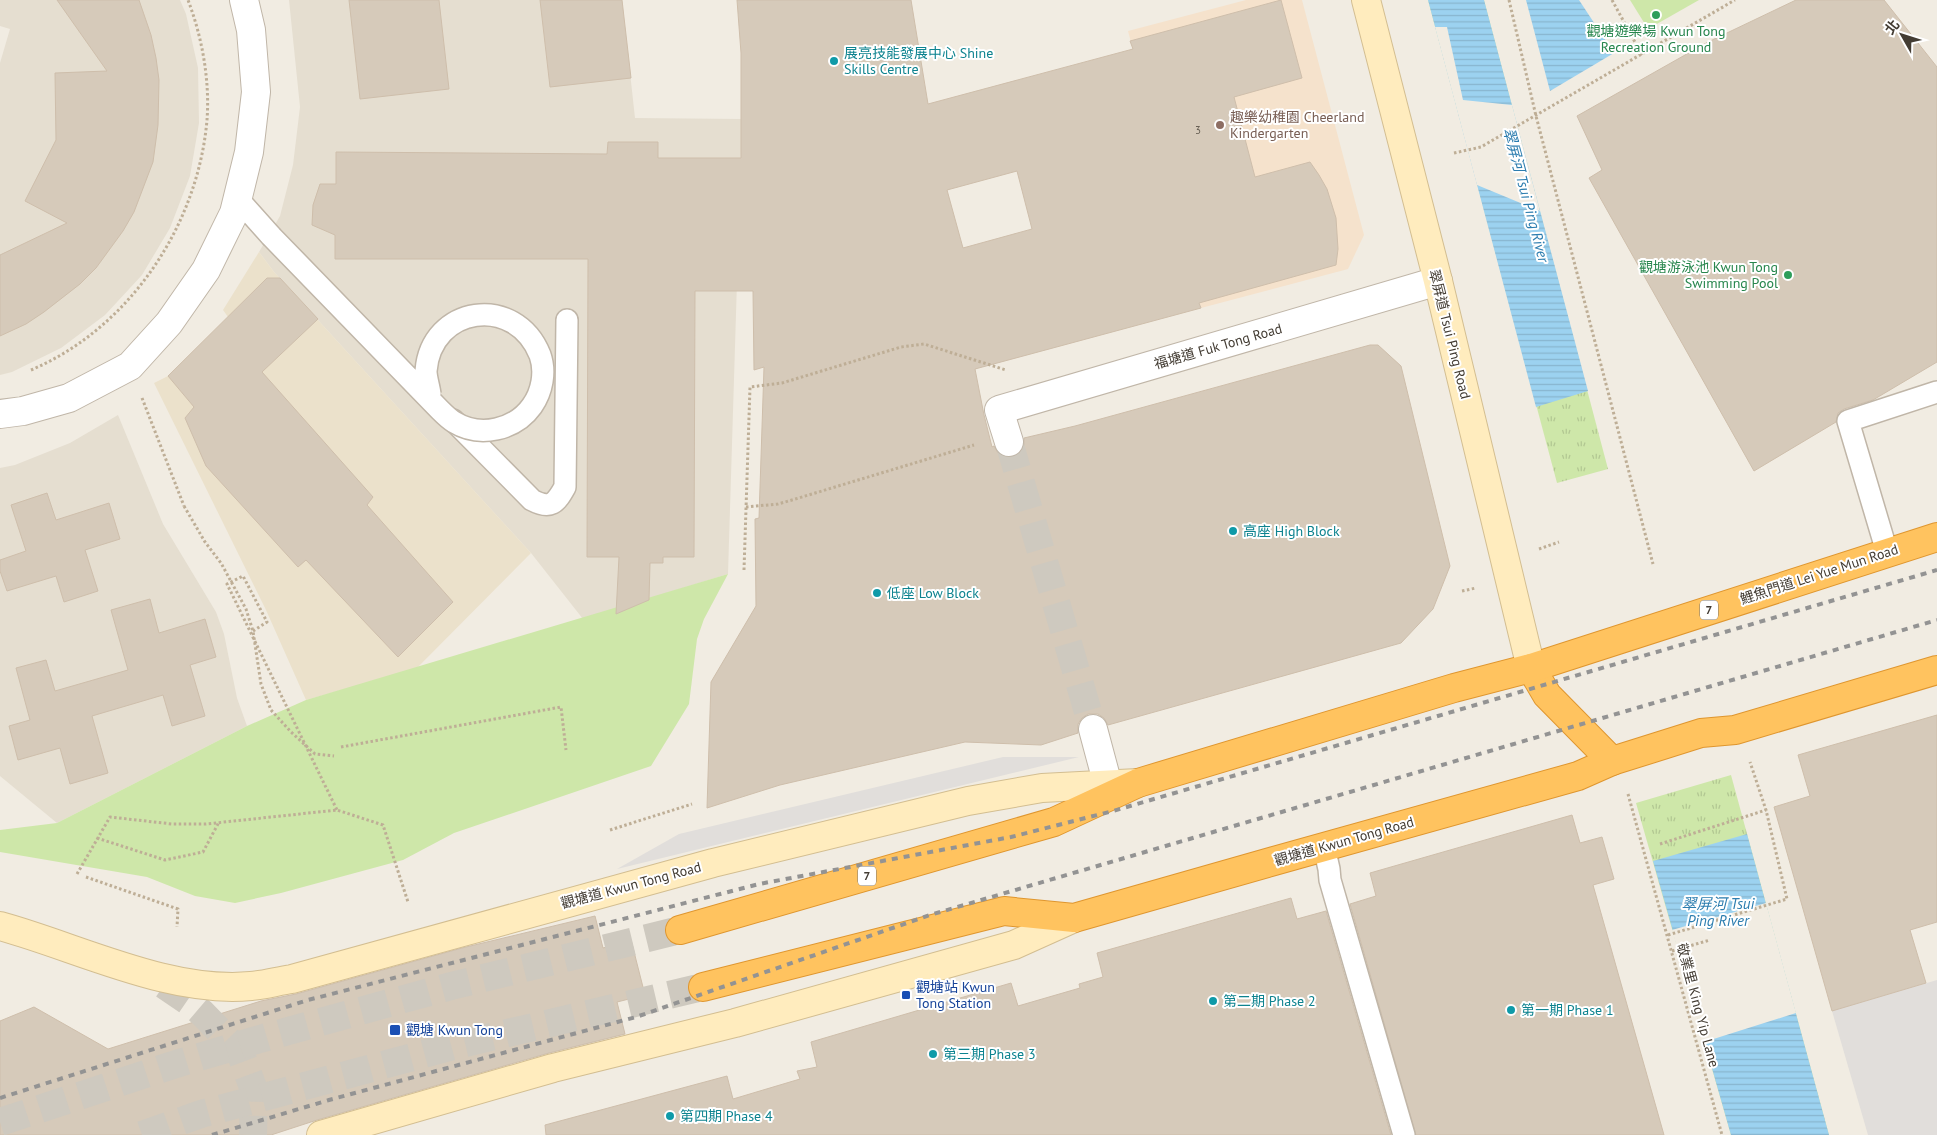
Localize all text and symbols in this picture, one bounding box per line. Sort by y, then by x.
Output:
marker: 觀塘遊樂場 Kwun Tong Recreation Ground [1650,9,1662,21]
north arrow [1877,10,1927,60]
text: 北 [1880,16,1903,38]
place label: 觀塘遊樂場 Kwun Tong Recreation Ground [1587,22,1725,56]
place label: 展亮技能發展中心 Shine Skills Centre [844,44,993,78]
marker: 展亮技能發展中心 Shine Skills Centre [828,55,840,67]
place label: 趣樂幼稚園 Cheerland Kindergarten [1230,108,1364,142]
marker: 趣樂幼稚園 Cheerland Kindergarten [1214,119,1226,131]
house number: 3 [1195,123,1201,137]
water label: 翠屏河 Tsui Ping River [1499,125,1554,265]
place label: 觀塘游泳池 Kwun Tong Swimming Pool [1639,258,1778,292]
street label: 翠屏道 Tsui Ping Road [1425,267,1475,401]
marker: 觀塘游泳池 Kwun Tong Swimming Pool [1782,269,1794,281]
street label: 福塘道 Fuk Tong Road [1152,319,1284,373]
place label: 高座 High Block [1243,522,1340,540]
marker: 高座 High Block [1227,525,1239,537]
street label: 鯉魚門道 Lei Yue Mun Road [1738,540,1900,608]
place label: 低座 Low Block [887,584,979,602]
marker: 低座 Low Block [871,587,883,599]
road number: 7 [1700,600,1718,620]
street label: 觀塘道 Kwun Tong Road [1272,812,1416,870]
street label: 觀塘道 Kwun Tong Road [559,858,703,912]
road number: 7 [858,866,876,886]
water label: 翠屏河 Tsui Ping River [1682,894,1756,930]
street label: 敬業里 King Yip Lane [1673,941,1723,1069]
place label: 觀塘站 Kwun Tong Station [916,978,995,1012]
marker: 觀塘站 Kwun Tong Station [900,989,912,1001]
place label: 第二期 Phase 2 [1223,992,1316,1010]
marker: 第二期 Phase 2 [1207,995,1219,1007]
place label: 第一期 Phase 1 [1521,1001,1614,1019]
marker: 第一期 Phase 1 [1505,1004,1517,1016]
place label: 觀塘 Kwun Tong [406,1021,503,1039]
marker: 觀塘 Kwun Tong [388,1023,402,1037]
place label: 第三期 Phase 3 [943,1045,1036,1063]
marker: 第三期 Phase 3 [927,1048,939,1060]
place label: 第四期 Phase 4 [680,1107,773,1125]
marker: 第四期 Phase 4 [664,1110,676,1122]

